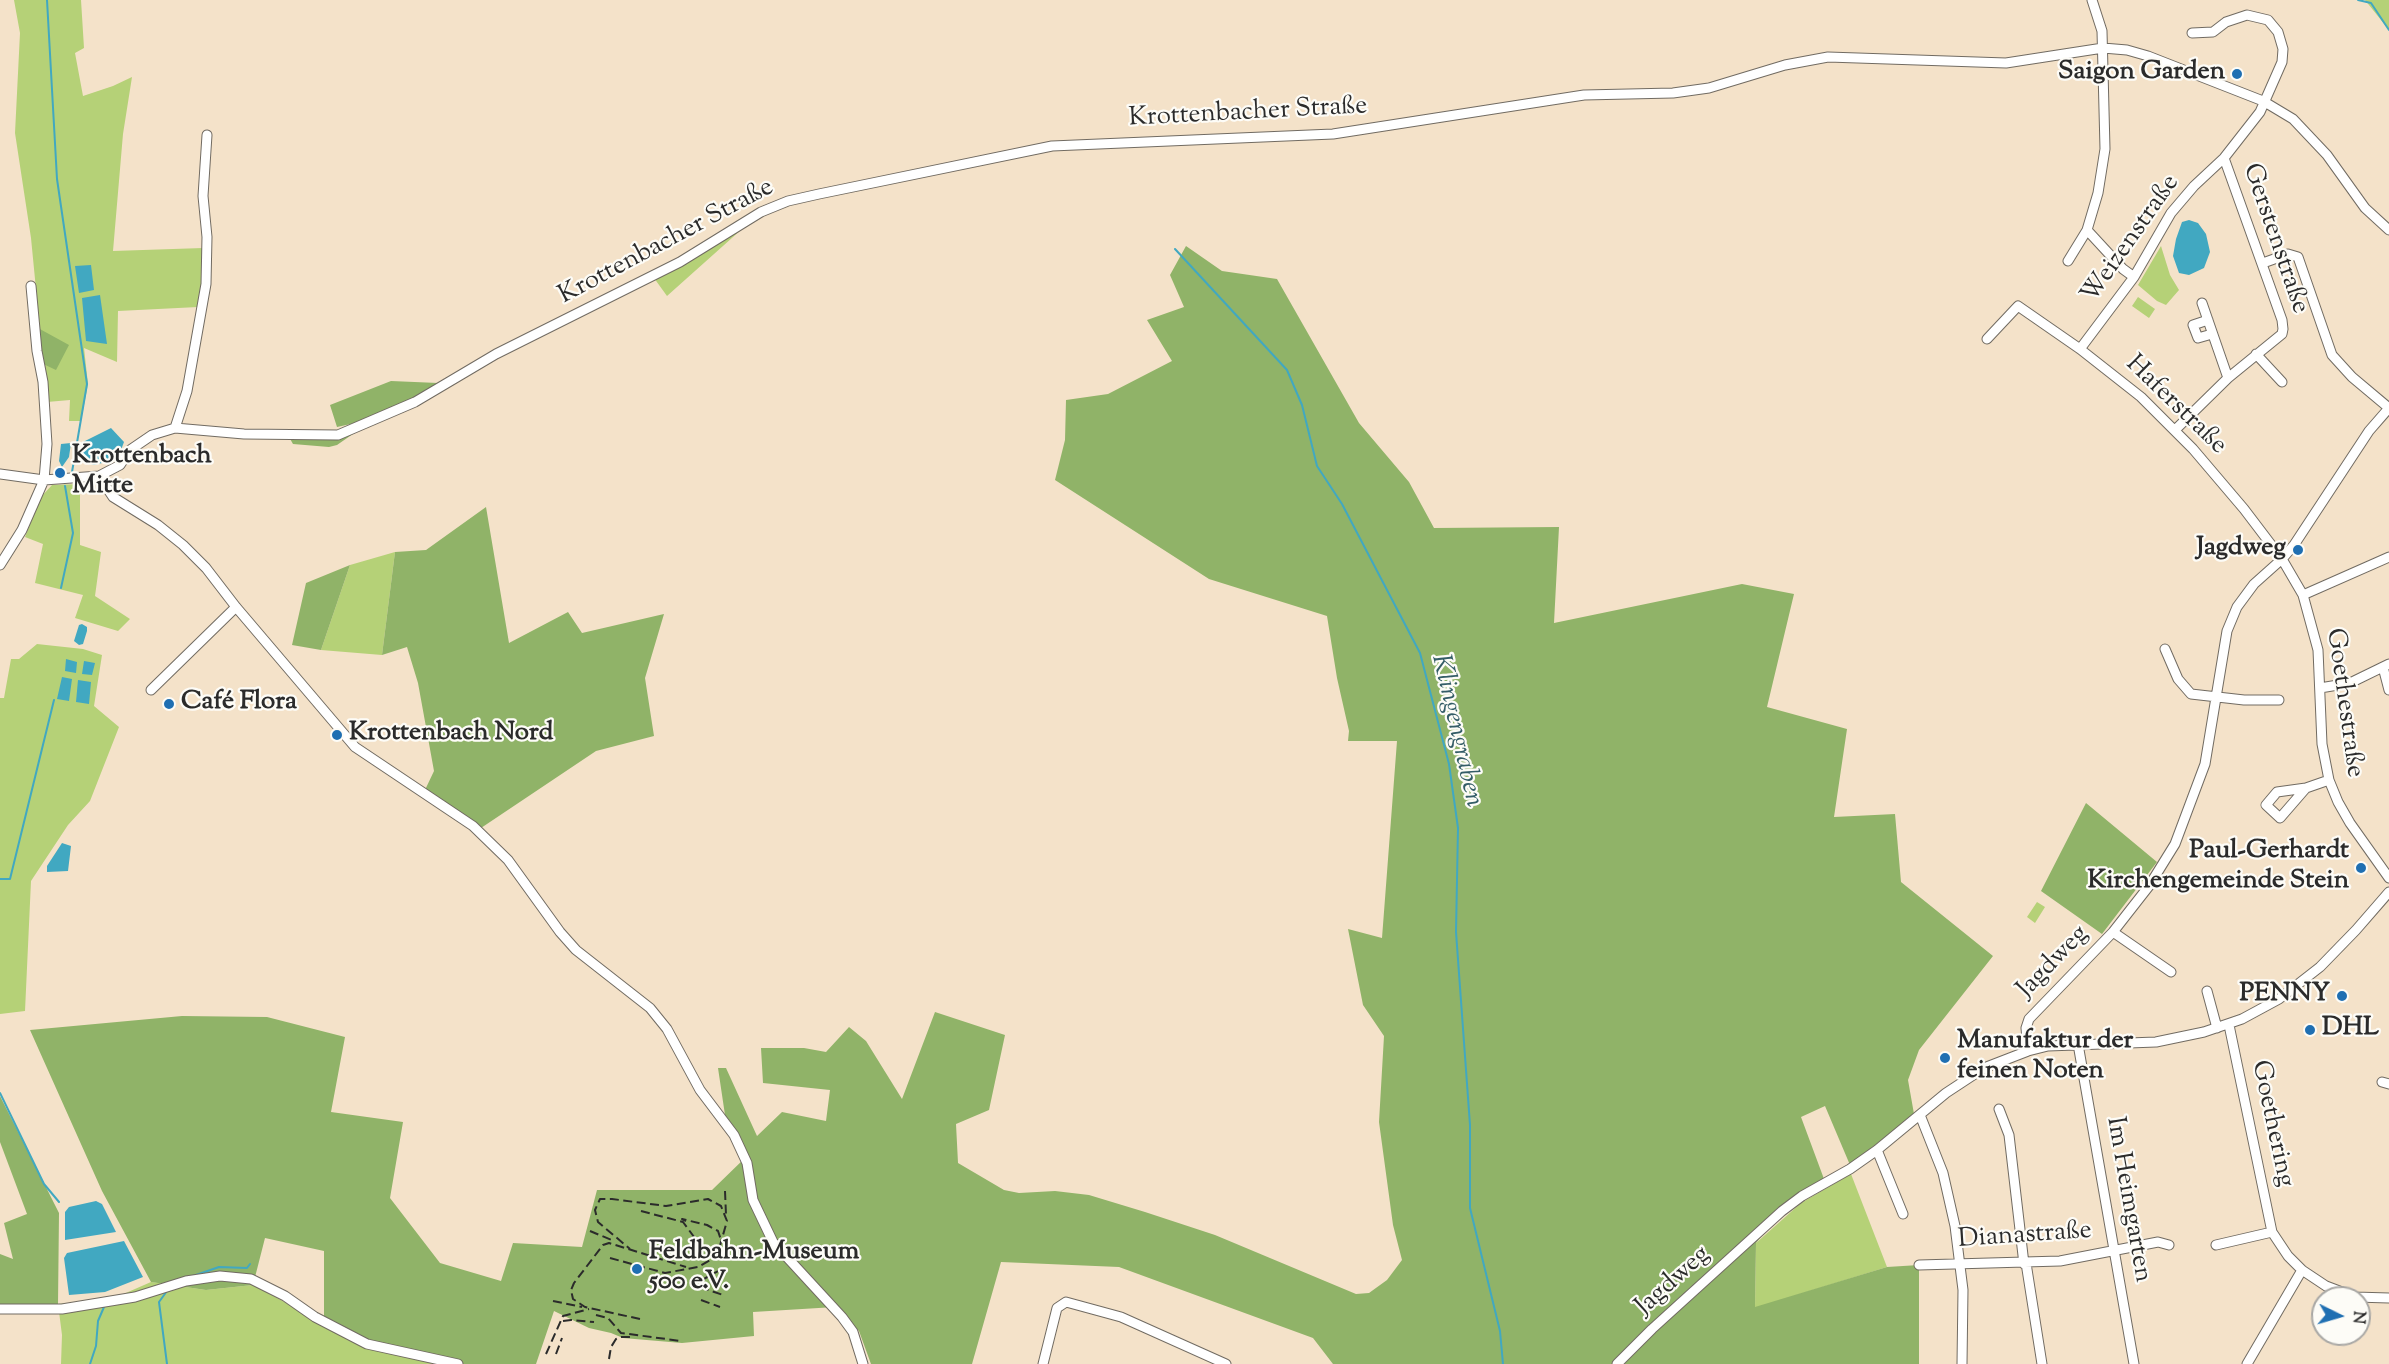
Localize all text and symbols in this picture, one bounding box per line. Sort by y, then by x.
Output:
place label: Saigon Garden [2058,58,2225,90]
marker: Saigon Garden [2230,67,2244,81]
street label: Krottenbacher Straße [1128,92,1368,136]
street label: Gerstenstraße [2234,160,2314,318]
street label: Weizenstraße [2076,170,2188,310]
street label: Krottenbacher Straße [554,173,780,313]
street label: Haferstraße [2118,350,2232,462]
place label: Krottenbach Mitte [72,442,212,503]
marker: Krottenbach Mitte [53,466,67,480]
place label: Jagdweg [2196,534,2286,566]
marker: Jagdweg [2291,543,2305,557]
street label: Goethestraße [2317,626,2369,780]
water label: Klingengraben [1422,652,1488,810]
place label: Café Flora [181,688,297,720]
marker: Café Flora [162,697,176,711]
place label: Krottenbach Nord [349,719,553,751]
marker: Krottenbach Nord [330,728,344,742]
place label: Paul-Gerhardt Kirchengemeinde Stein [2087,837,2349,898]
marker: Paul-Gerhardt Kirchengemeinde Stein [2354,861,2368,875]
street label: Jagdweg [2012,920,2096,1006]
place label: PENNY [2240,980,2330,1012]
marker: PENNY [2335,989,2349,1003]
place label: DHL [2322,1014,2379,1046]
marker: DHL [2303,1023,2317,1037]
place label: Manufaktur der feinen Noten [1957,1027,2133,1088]
marker: Manufaktur der feinen Noten [1938,1051,1952,1065]
street label: Goethering [2242,1058,2300,1190]
street label: Im Heimgarten [2097,1115,2157,1285]
street label: Dianastraße [1957,1217,2093,1257]
place label: Feldbahn-Museum 500 e.V. [649,1238,859,1300]
street label: Jagdweg [1630,1240,1718,1324]
marker: Feldbahn-Museum 500 e.V. [630,1262,644,1276]
north arrow [2311,1286,2371,1346]
text: N [2345,1310,2369,1325]

